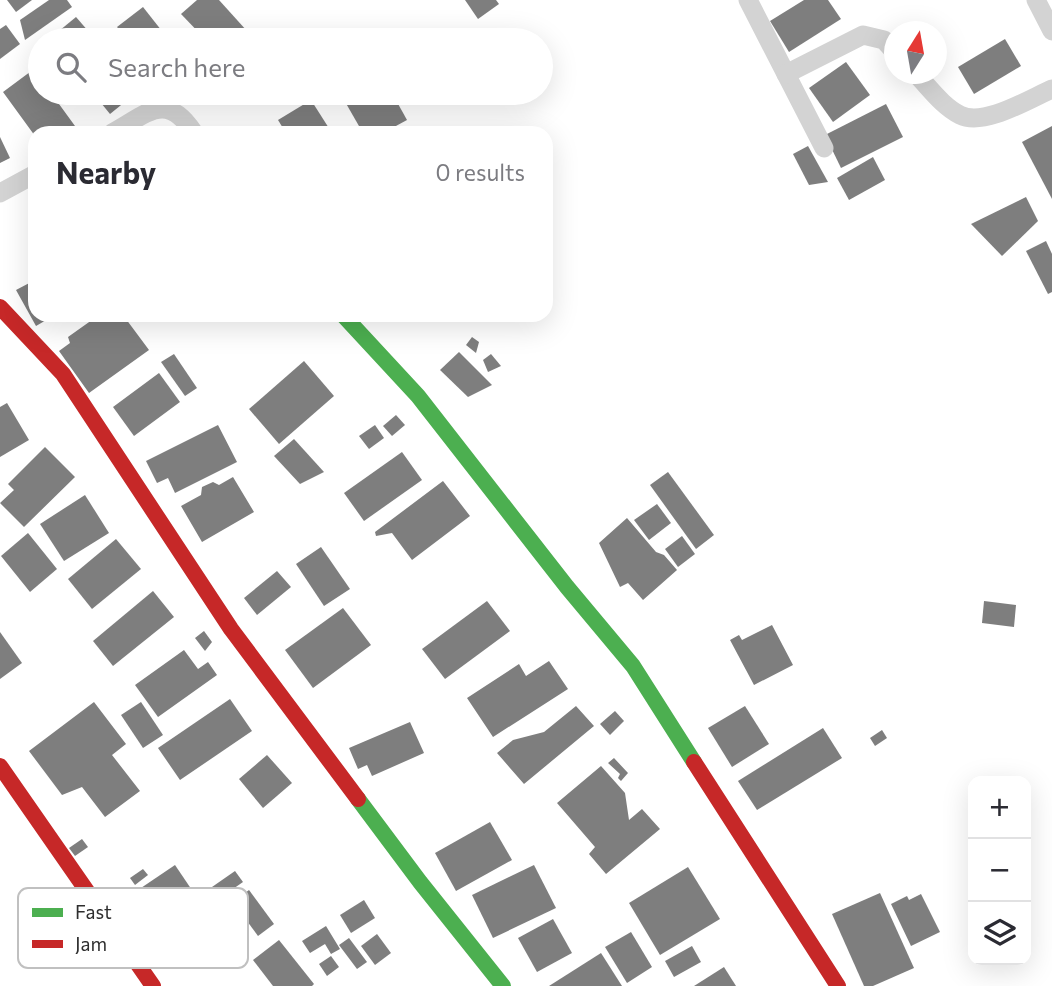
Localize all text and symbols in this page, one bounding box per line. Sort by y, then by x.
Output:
north arrow [884,21,947,84]
search box [28,28,553,105]
icon: search [52,48,90,86]
text: Search here [108,51,246,82]
text: Nearby [56,153,156,190]
text: 0 results [436,158,525,186]
map controls [968,776,1031,965]
button: + [968,776,1031,839]
button: − [968,839,1031,902]
legend [18,888,248,968]
text: Fast [75,900,112,923]
button: layers [968,902,1031,965]
text: Jam [75,932,107,955]

